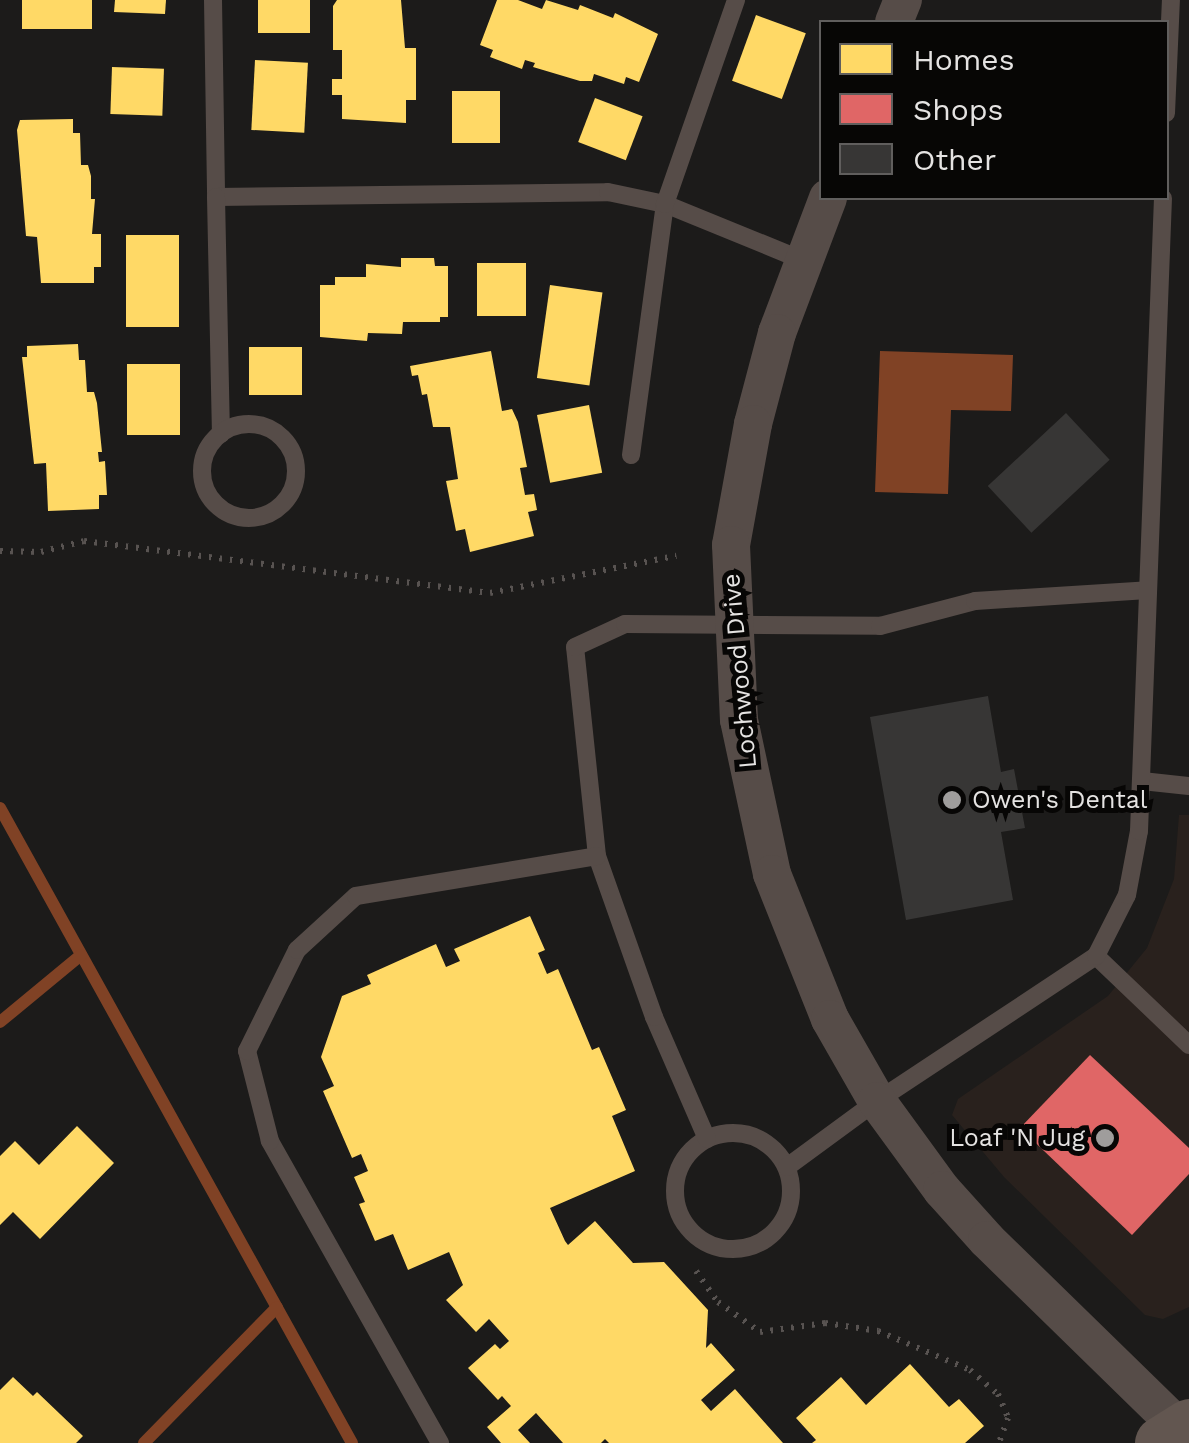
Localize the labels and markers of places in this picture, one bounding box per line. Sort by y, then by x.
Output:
place label: Owen's Dental [972,785,1147,815]
marker: Owen's Dental [941,789,963,811]
place label: Loaf 'N Jug [948,1123,1085,1153]
marker: Loaf 'N Jug [1094,1127,1116,1149]

